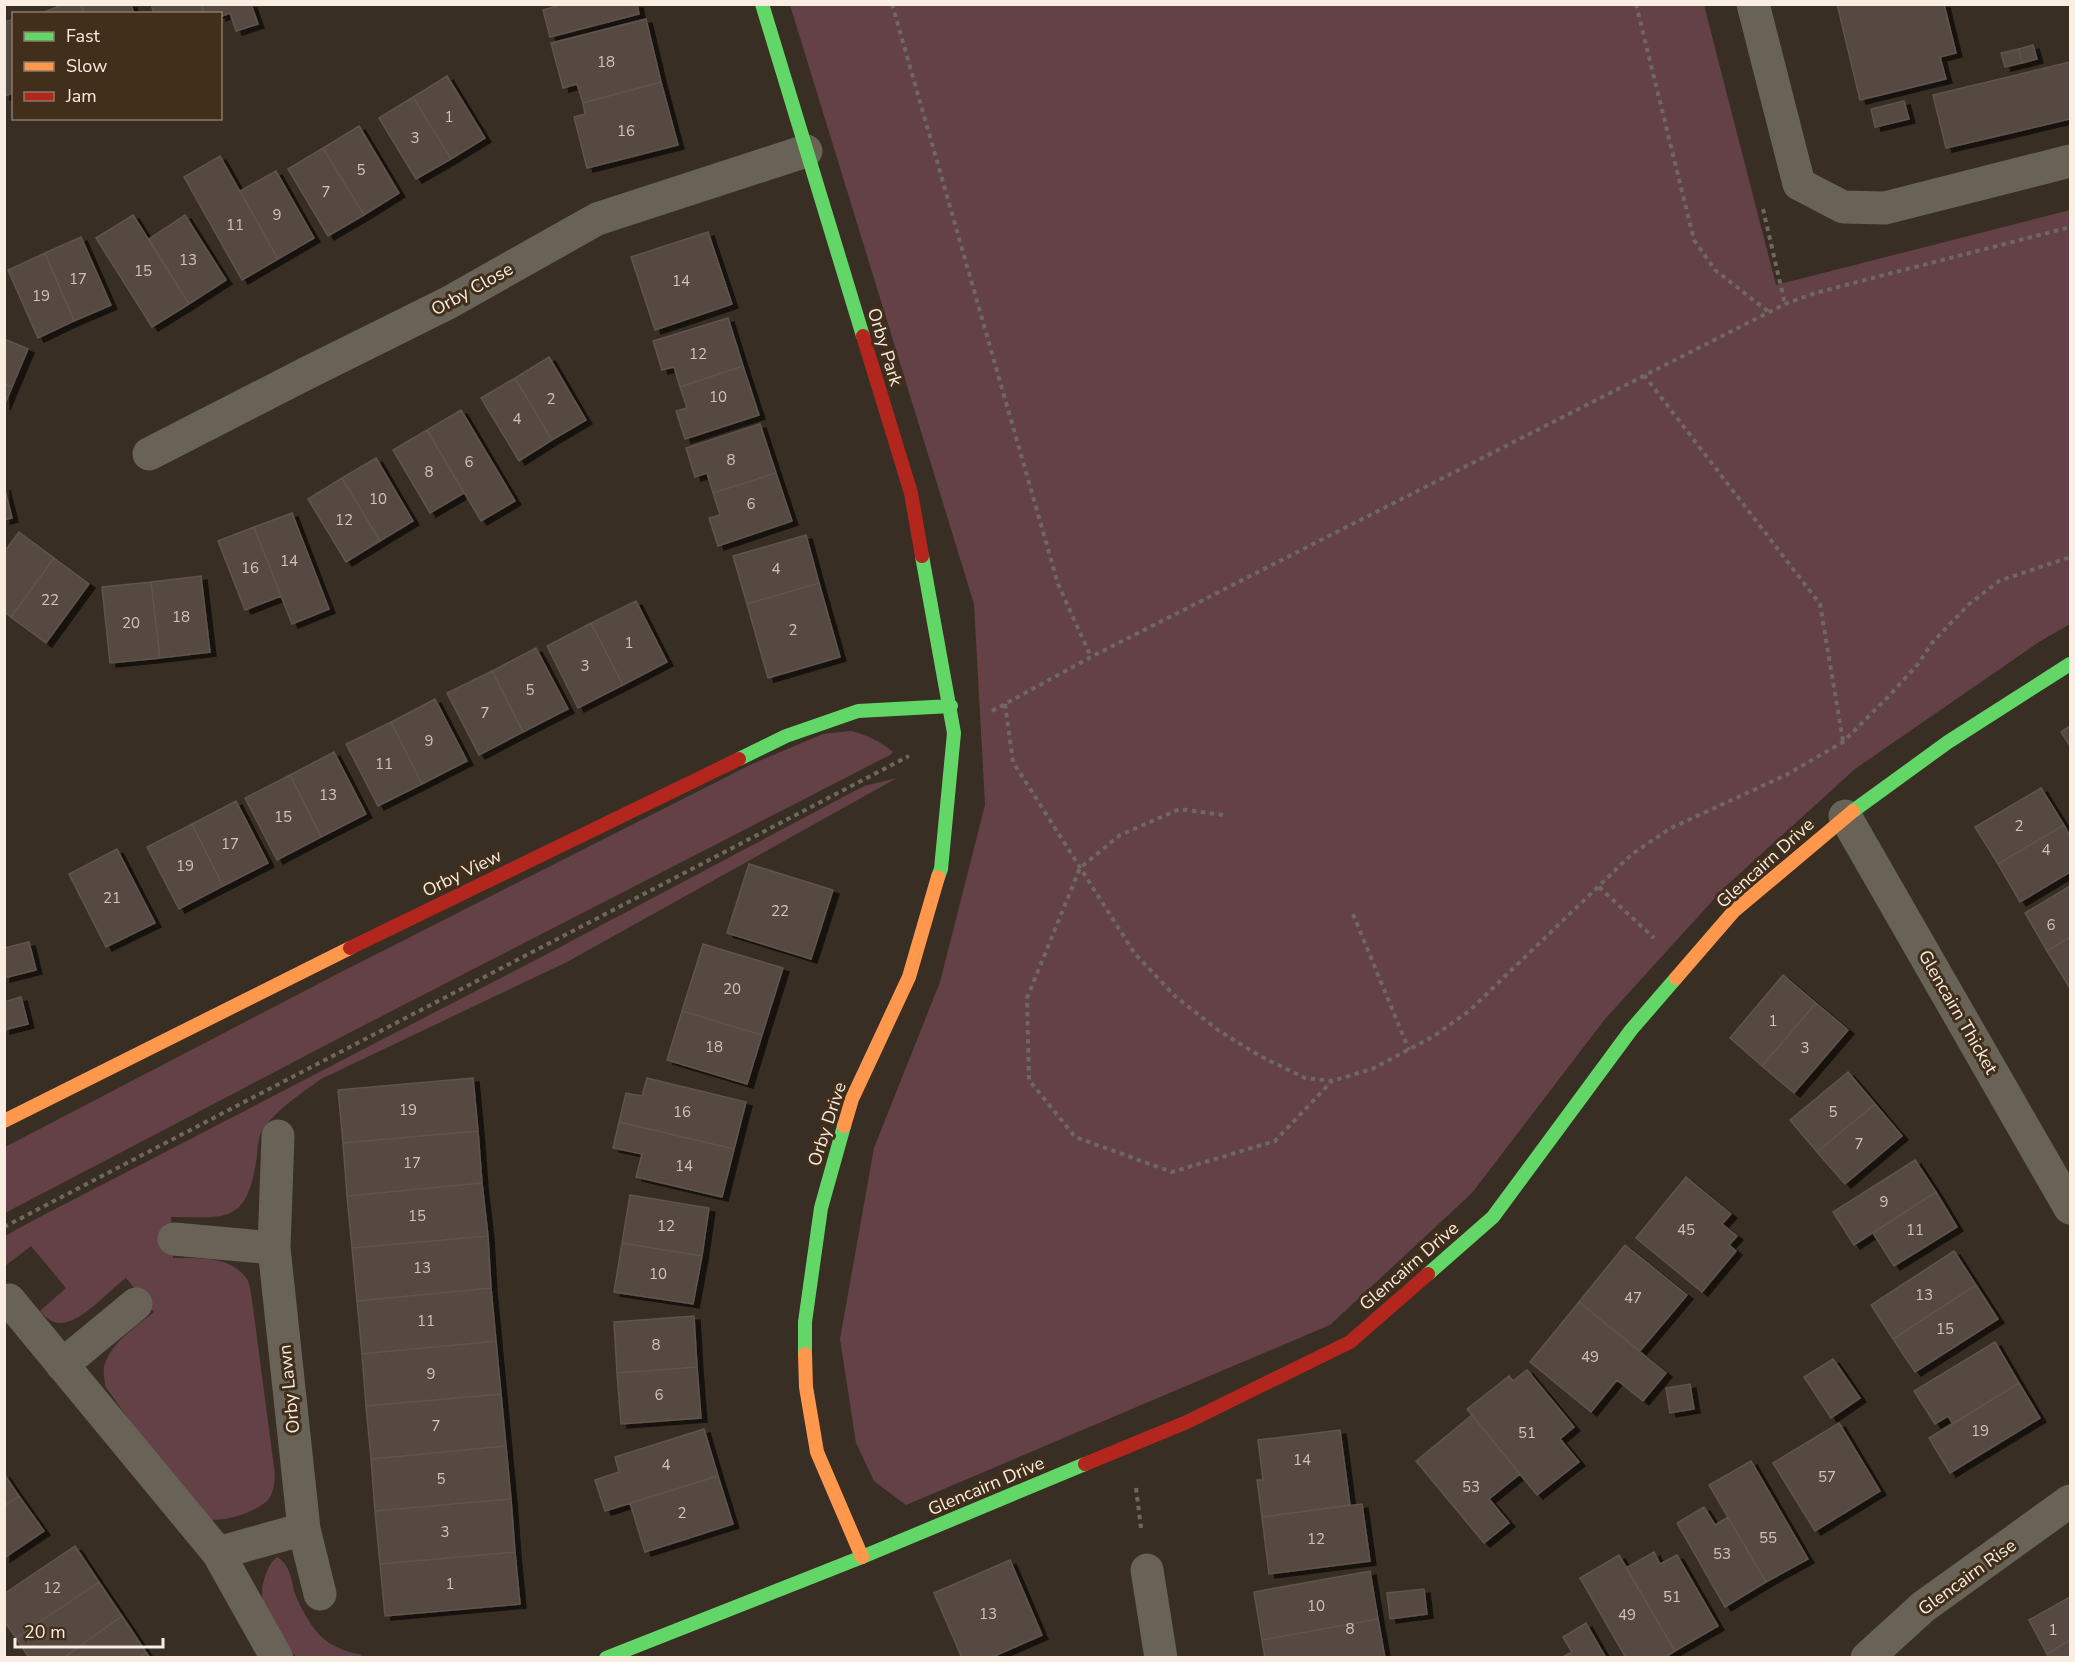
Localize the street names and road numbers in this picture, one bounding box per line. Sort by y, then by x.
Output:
street label: Orby Close [427,257,517,321]
street label: Orby Park [862,305,909,390]
street label: Glencairn Drive [1711,813,1819,913]
street label: Orby View [418,843,506,903]
street label: Glencairn Thicket [1913,946,2004,1079]
street label: Orby Drive [802,1079,852,1169]
street label: Glencairn Drive [1354,1216,1464,1316]
street label: Orby Lawn [272,1343,306,1435]
street label: Glencairn Drive [924,1451,1048,1521]
street label: Glencairn Rise [1913,1533,2021,1621]

